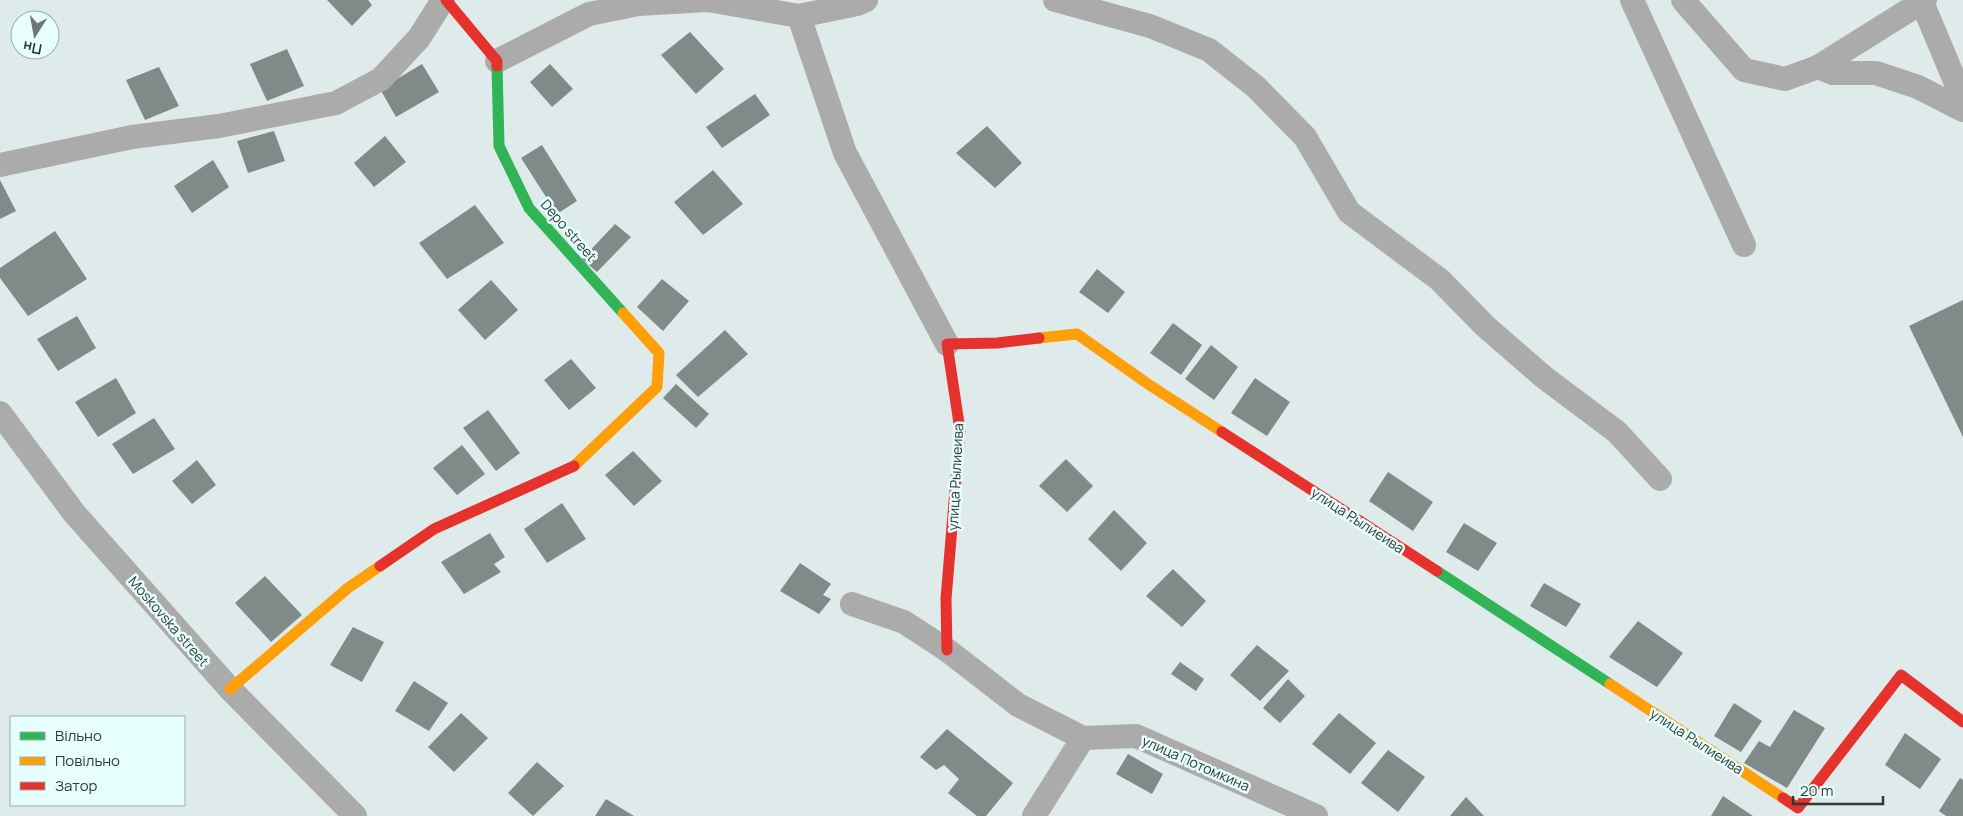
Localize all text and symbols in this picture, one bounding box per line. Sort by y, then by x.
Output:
north arrow [10,10,60,60]
text: Пн [21,37,43,59]
street label: Depo street [537,195,602,265]
street label: улица Рылиеива [943,423,967,531]
street label: улица Рылиеива [1308,483,1408,557]
street label: Moskovska street [125,572,214,670]
street label: улица Рылиеива [1647,704,1747,778]
legend [10,716,185,806]
text: Вільно [55,725,102,746]
street label: улица Потомкина [1139,731,1253,795]
text: Повільно [55,750,120,771]
scale bar [1793,774,1883,806]
text: Затор [55,775,98,796]
text: 20 m [1800,780,1833,801]

